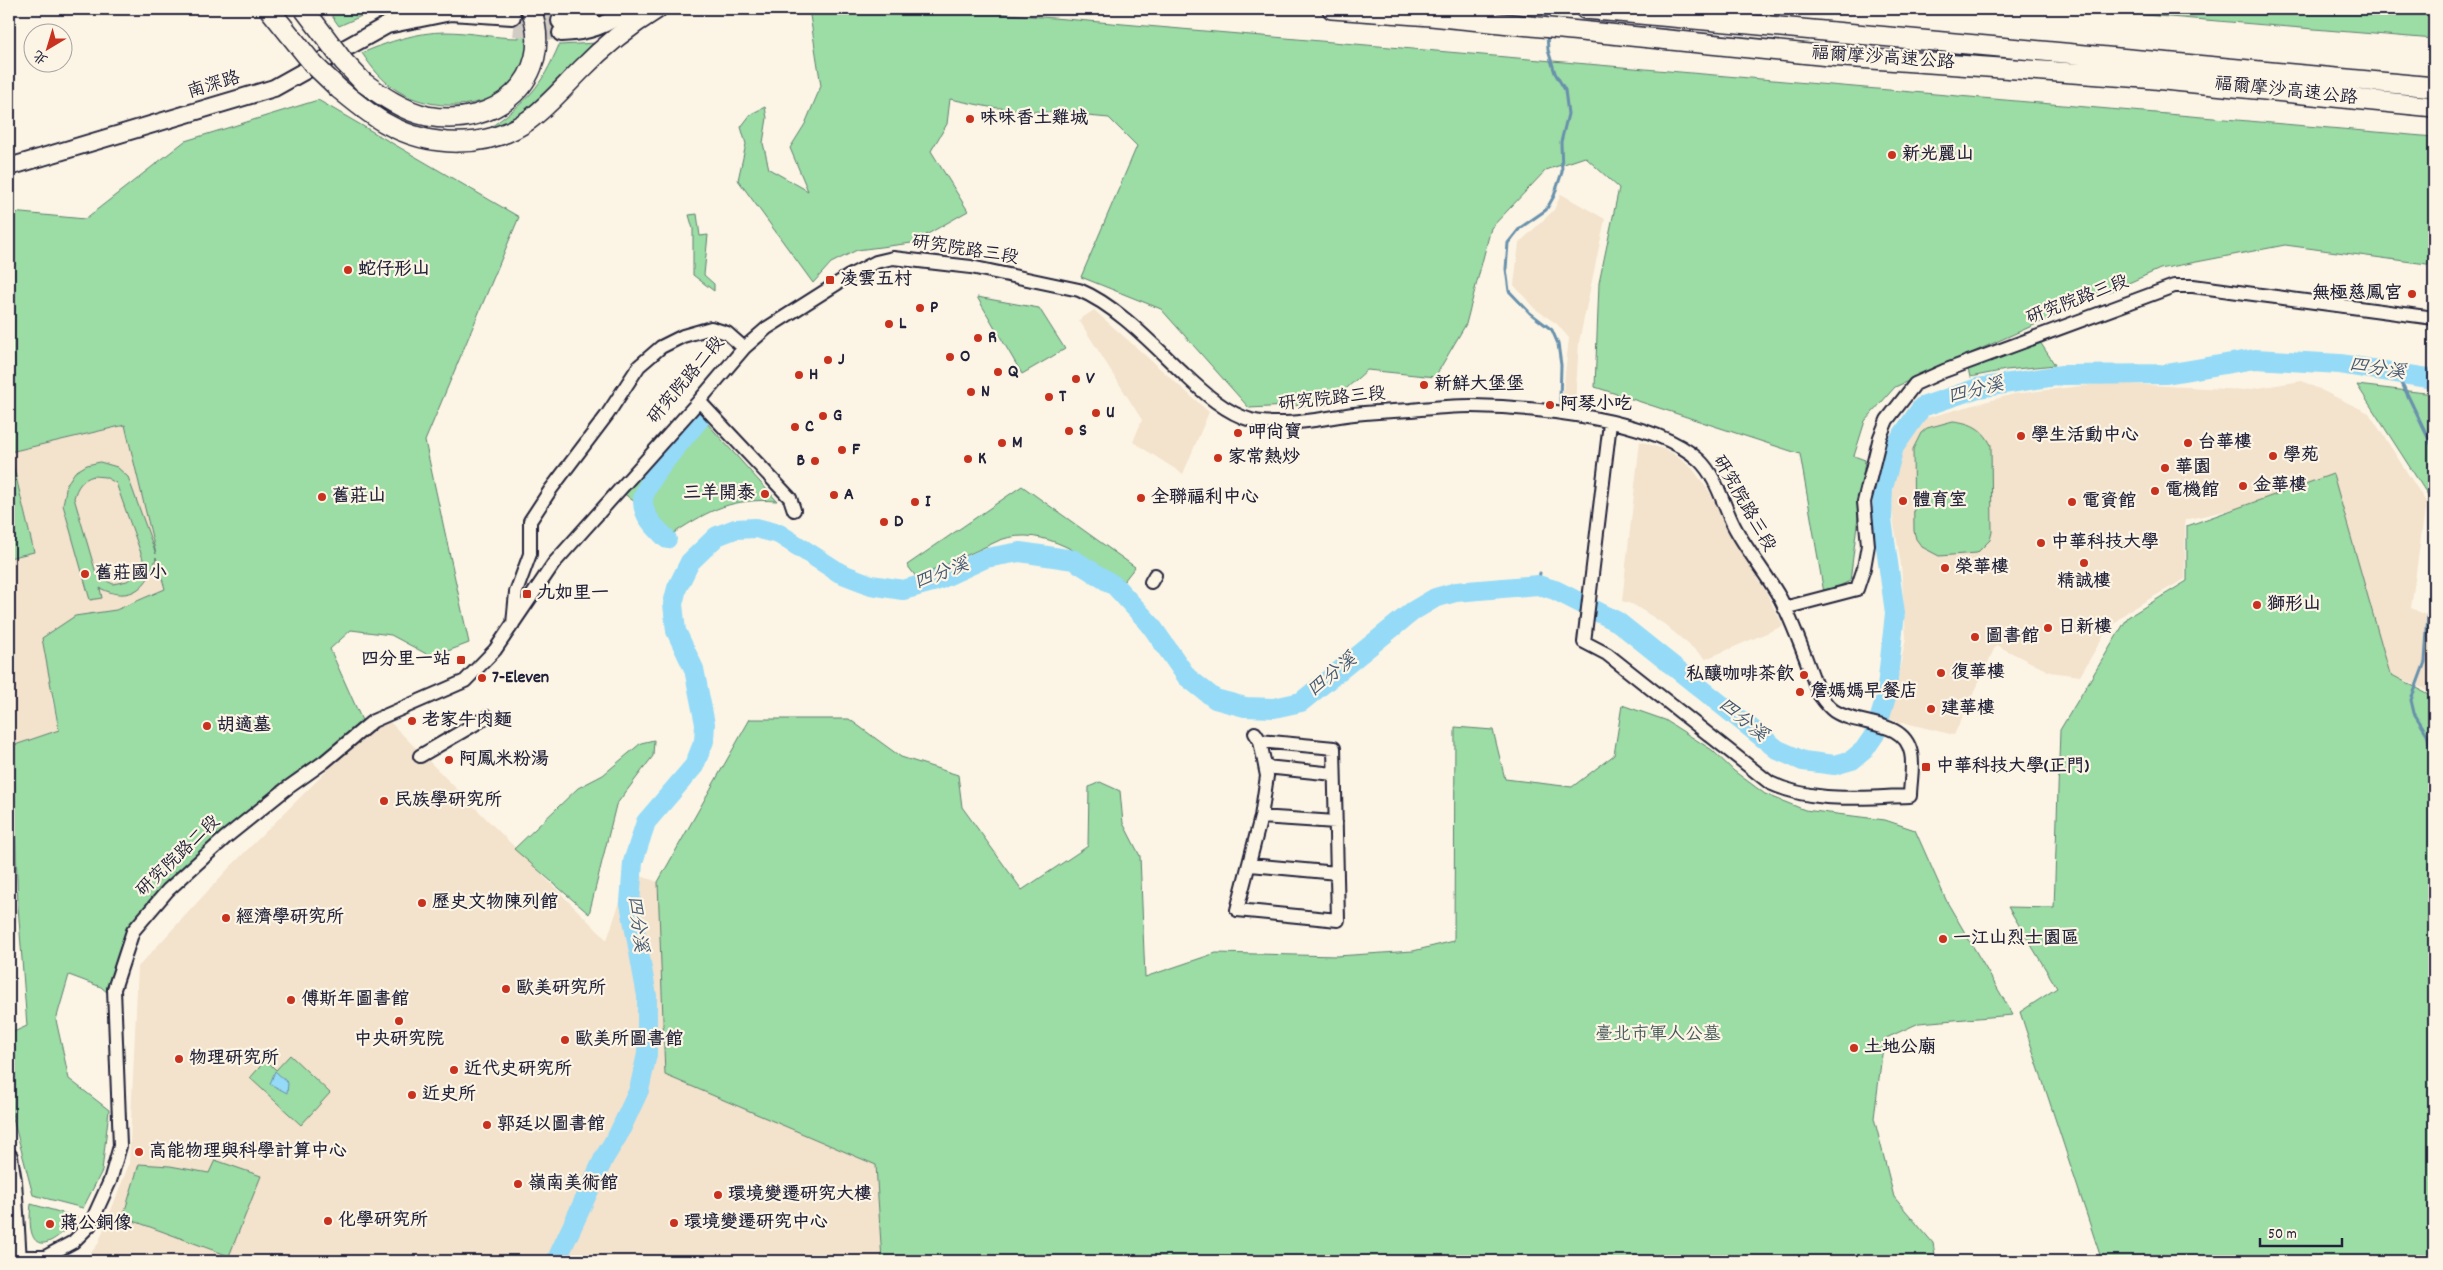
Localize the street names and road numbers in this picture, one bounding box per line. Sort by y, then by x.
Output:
street label: 福爾摩沙高速公路 [1810,42,1956,76]
street label: 南深路 [185,66,243,106]
street label: 福爾摩沙高速公路 [2213,72,2359,112]
street label: 研究院路三段 [910,230,1020,272]
street label: 研究院路三段 [2023,270,2133,332]
street label: 研究院路二段 [643,332,731,430]
street label: 研究院路三段 [1277,382,1387,418]
street label: 研究院路三段 [1705,451,1781,557]
street label: 研究院路二段 [131,810,227,904]

